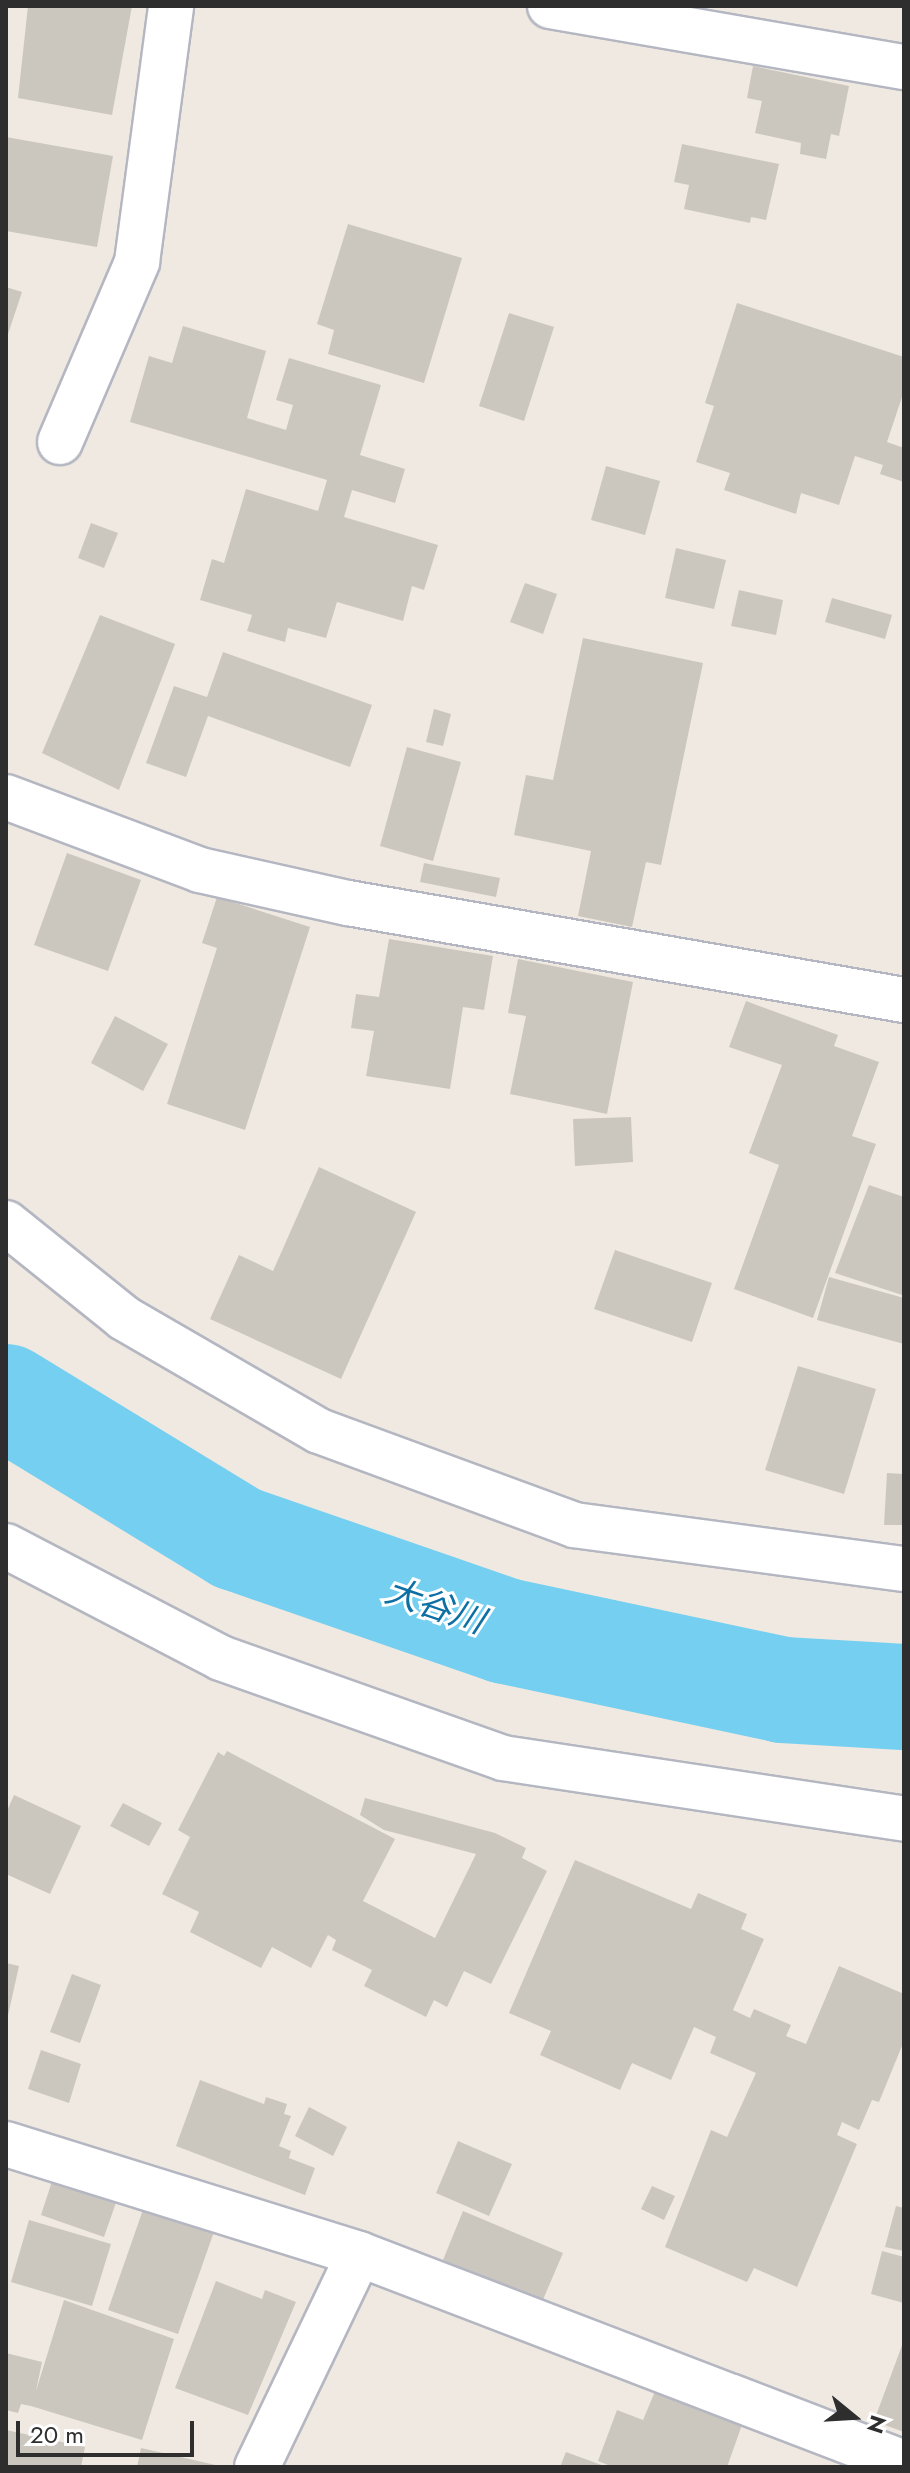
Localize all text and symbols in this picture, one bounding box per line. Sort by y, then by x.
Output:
water label: 大谷川 [380,1570,490,1642]
north arrow [814,2377,894,2457]
scale bar [20,2405,198,2455]
text: N [859,2411,895,2438]
text: 20 m [30,2417,84,2452]

